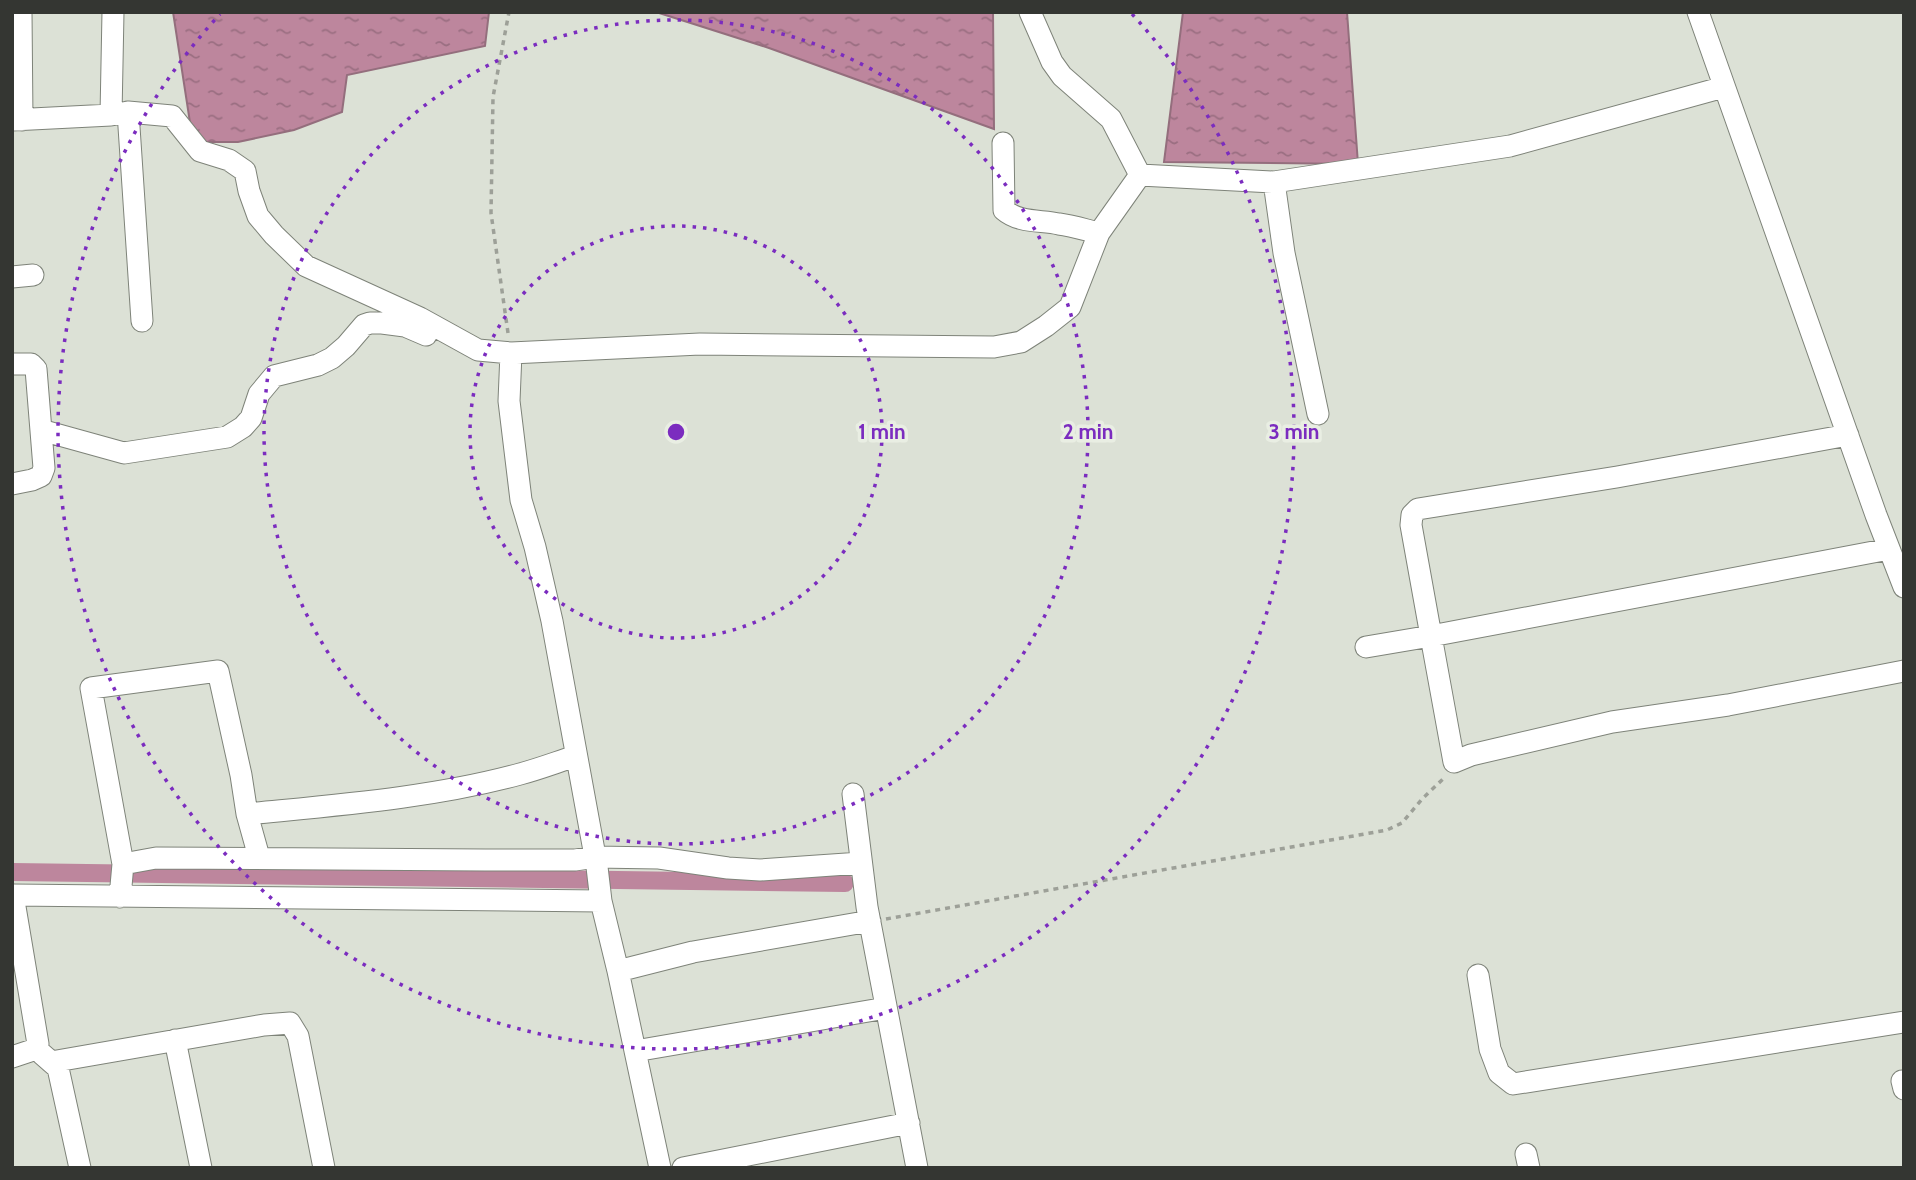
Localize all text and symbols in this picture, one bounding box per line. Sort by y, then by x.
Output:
text: 1 min [858,419,906,444]
text: 2 min [1063,419,1113,444]
text: 3 min [1269,419,1319,444]
centre of rings [664,420,688,444]

